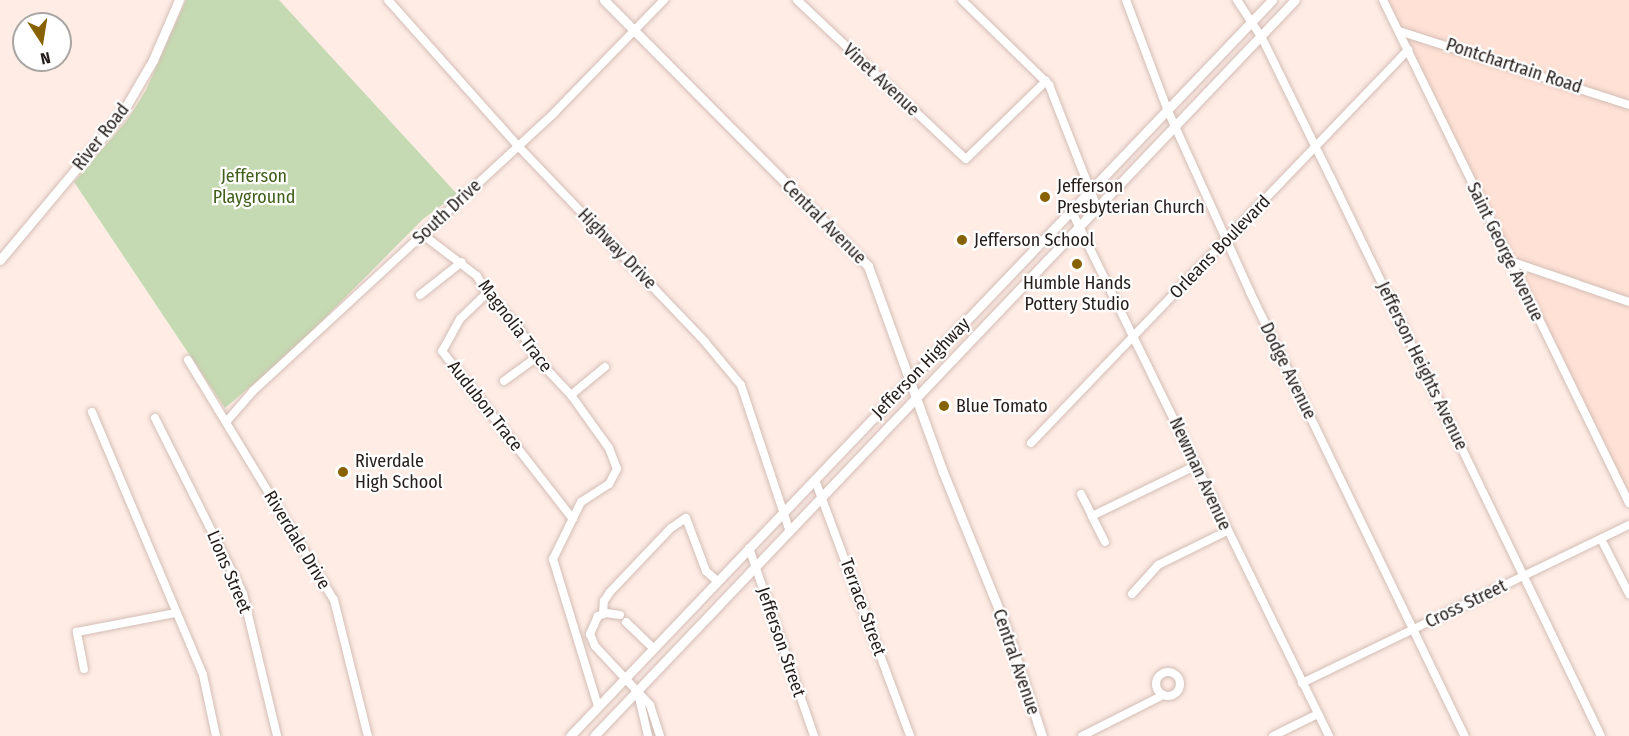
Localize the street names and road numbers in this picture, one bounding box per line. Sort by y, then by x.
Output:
street label: Pontchartrain Road [1443,34,1585,98]
street label: Vinet Avenue [838,39,924,121]
street label: River Road [68,99,134,175]
street label: South Drive [408,175,486,249]
street label: Central Avenue [777,175,871,269]
street label: Saint George Avenue [1462,179,1548,325]
street label: Orleans Boulevard [1165,191,1275,303]
street label: Highway Drive [573,204,661,294]
street label: Magnolia Trace [473,276,557,376]
street label: Jefferson Heights Avenue [1372,278,1472,454]
street label: Jefferson Highway [867,313,975,423]
street label: Dodge Avenue [1255,319,1321,423]
street label: Audubon Trace [443,356,527,456]
street label: Newman Avenue [1164,414,1236,534]
street label: Riverdale Drive [259,487,335,593]
street label: Lions Street [202,527,256,617]
street label: Terrace Street [835,555,891,659]
street label: Cross Street [1422,575,1510,633]
street label: Jefferson Street [752,584,810,700]
street label: Central Avenue [988,606,1044,718]

